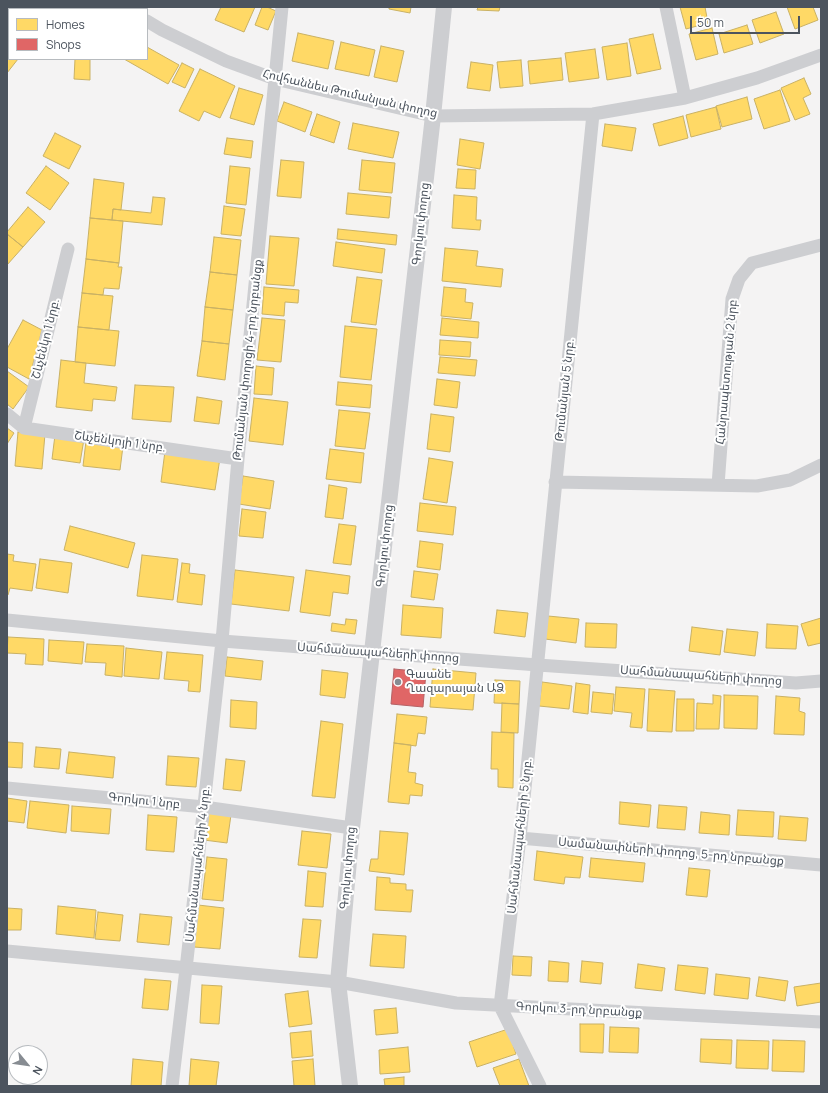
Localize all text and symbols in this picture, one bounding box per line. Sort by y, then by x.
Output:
legend [8,8,148,60]
scale bar [692,8,802,34]
text: 50 m [697,14,724,31]
text: Homes [46,16,85,33]
text: Shops [46,36,81,53]
street label: Հովհաննես Թումանյան փողոց [261,67,439,121]
street label: Գորկու փողոց [409,182,433,266]
street label: Թումանյան փողոցի 4-րդ նրբանցք [230,259,266,461]
street label: Շևչենկո 1 նրբ. [29,297,63,381]
street label: Հանրապետության 2 նրբ [713,299,741,445]
street label: Թումանյան 5 նրբ. [552,338,578,442]
street label: Շևչենկոյի 1 նրբ. [73,428,167,456]
street label: Գորկու փողոց [373,504,397,588]
street label: Սահմանապահների փողոց [296,640,460,666]
street label: Սահմանապահների փողոց [619,663,783,689]
place label: Գաանե Ղազարայան ԱՁ [406,668,504,696]
marker: Գաանե Ղազարայան ԱՁ [393,677,403,687]
street label: Սահմանապահների 5 նրբ. [505,757,535,915]
street label: Սահմանապահների 4 նրբ. [183,785,213,943]
street label: Գորկու 1 նրբ [107,790,181,812]
street label: Գորկու փողոց [337,826,359,910]
street label: Սամանափների փողոց, 5-րդ նրբանցք [557,835,785,869]
street label: Գորկու 3-րդ նրբանցք [515,999,643,1021]
north arrow [8,1045,48,1085]
text: N [30,1063,47,1078]

